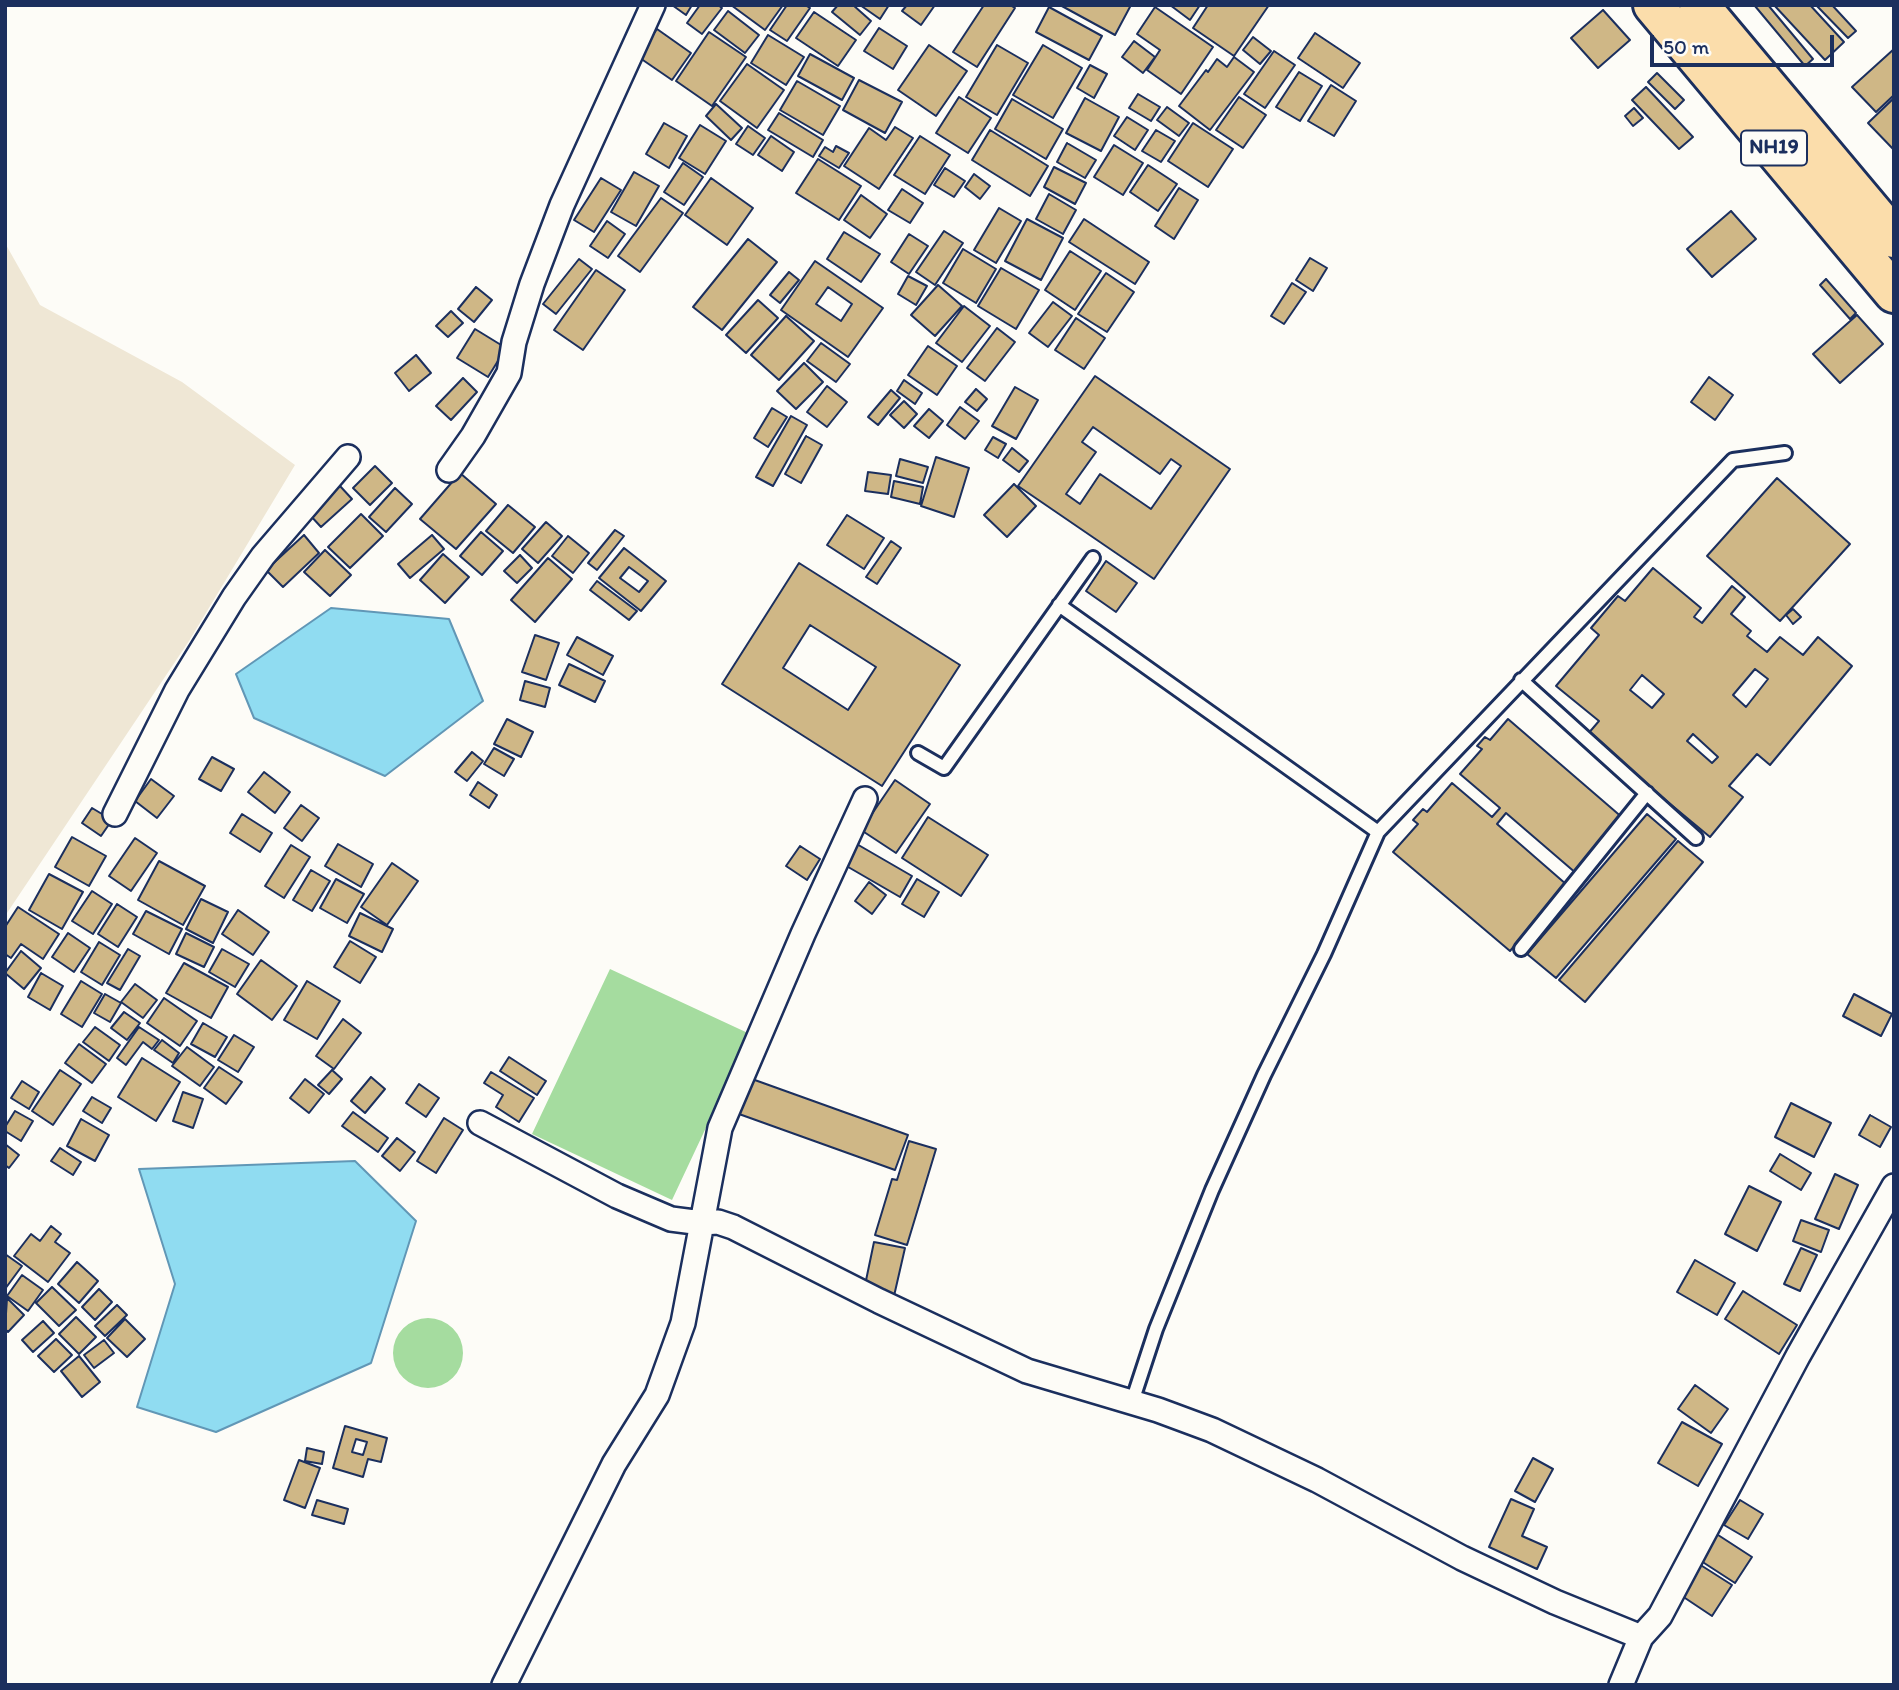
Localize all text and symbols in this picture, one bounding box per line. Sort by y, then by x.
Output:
scale bar [1654,21,1838,65]
text: 50 m [1663,34,1709,59]
road number: NH19 [1741,130,1807,166]

